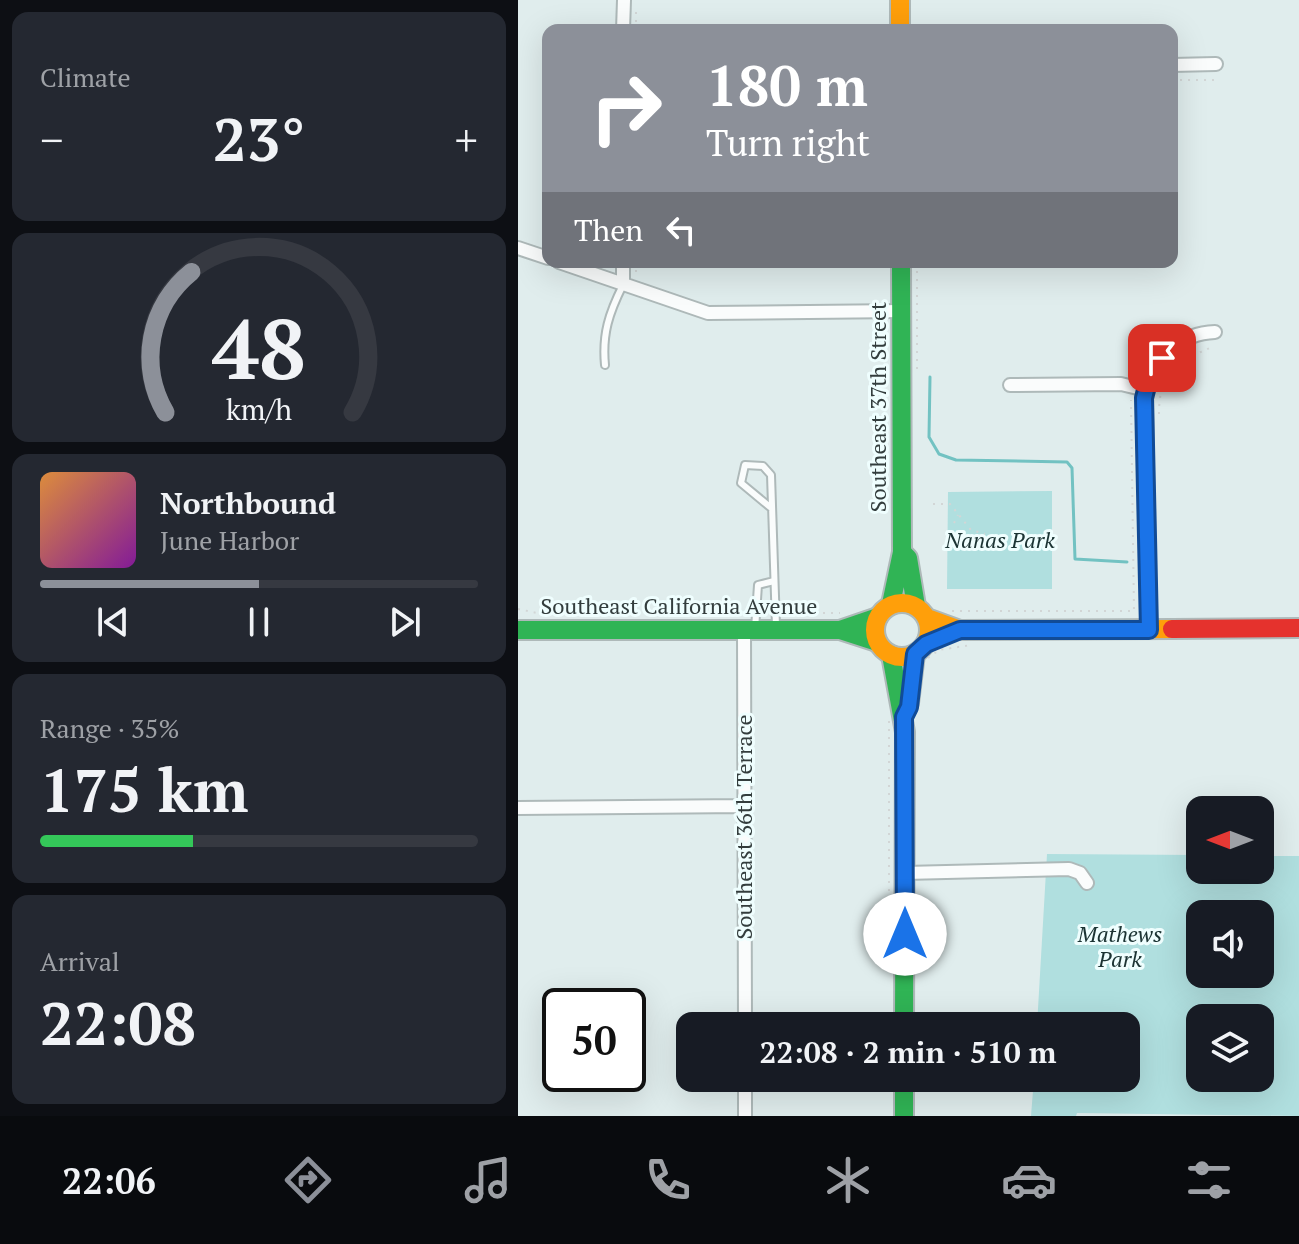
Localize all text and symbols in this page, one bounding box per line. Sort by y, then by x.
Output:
text: 180 m [706,48,868,122]
icon: right [574,56,678,160]
text: Climate [40,60,131,94]
text: 23° [213,99,305,178]
text: − [40,110,63,169]
text: + [455,110,478,169]
text: Turn right [706,119,870,166]
icon: left [659,208,703,252]
text: Then [574,210,643,250]
text: 48 [212,293,306,403]
street label: Southeast 37th Street [863,302,892,512]
pin [1128,324,1196,392]
icon: arrive [1140,336,1184,380]
text: km/h [226,390,292,428]
text: Northbound [160,483,336,523]
text: June Harbor [160,523,299,557]
park label: Nanas Park [944,525,1055,554]
street label: Southeast California Avenue [541,591,817,620]
icon: previous [91,600,135,644]
icon: pause [237,600,281,644]
icon: next [383,600,427,644]
text: Range · 35% [40,711,179,745]
street label: Southeast 36th Terrace [729,715,758,939]
text: 175 km [40,750,248,829]
north arrow [1186,796,1274,884]
map controls [1186,796,1274,1092]
position arrow [863,892,947,976]
button: sound [1186,900,1274,988]
park label: Mathews Park [1077,919,1162,973]
text: Arrival [40,944,120,978]
text: 22:08 [40,983,196,1062]
speed limit sign: 50 [542,988,646,1092]
button: layers [1186,1004,1274,1092]
text: 22:08 · 2 min · 510 m [760,1032,1056,1072]
icon: directions [280,1152,336,1208]
icon: music [460,1152,516,1208]
icon: phone [640,1152,696,1208]
icon: climate [820,1152,876,1208]
icon: car [1001,1152,1057,1208]
icon: filters [1181,1152,1237,1208]
text: 22:06 [62,1157,156,1204]

